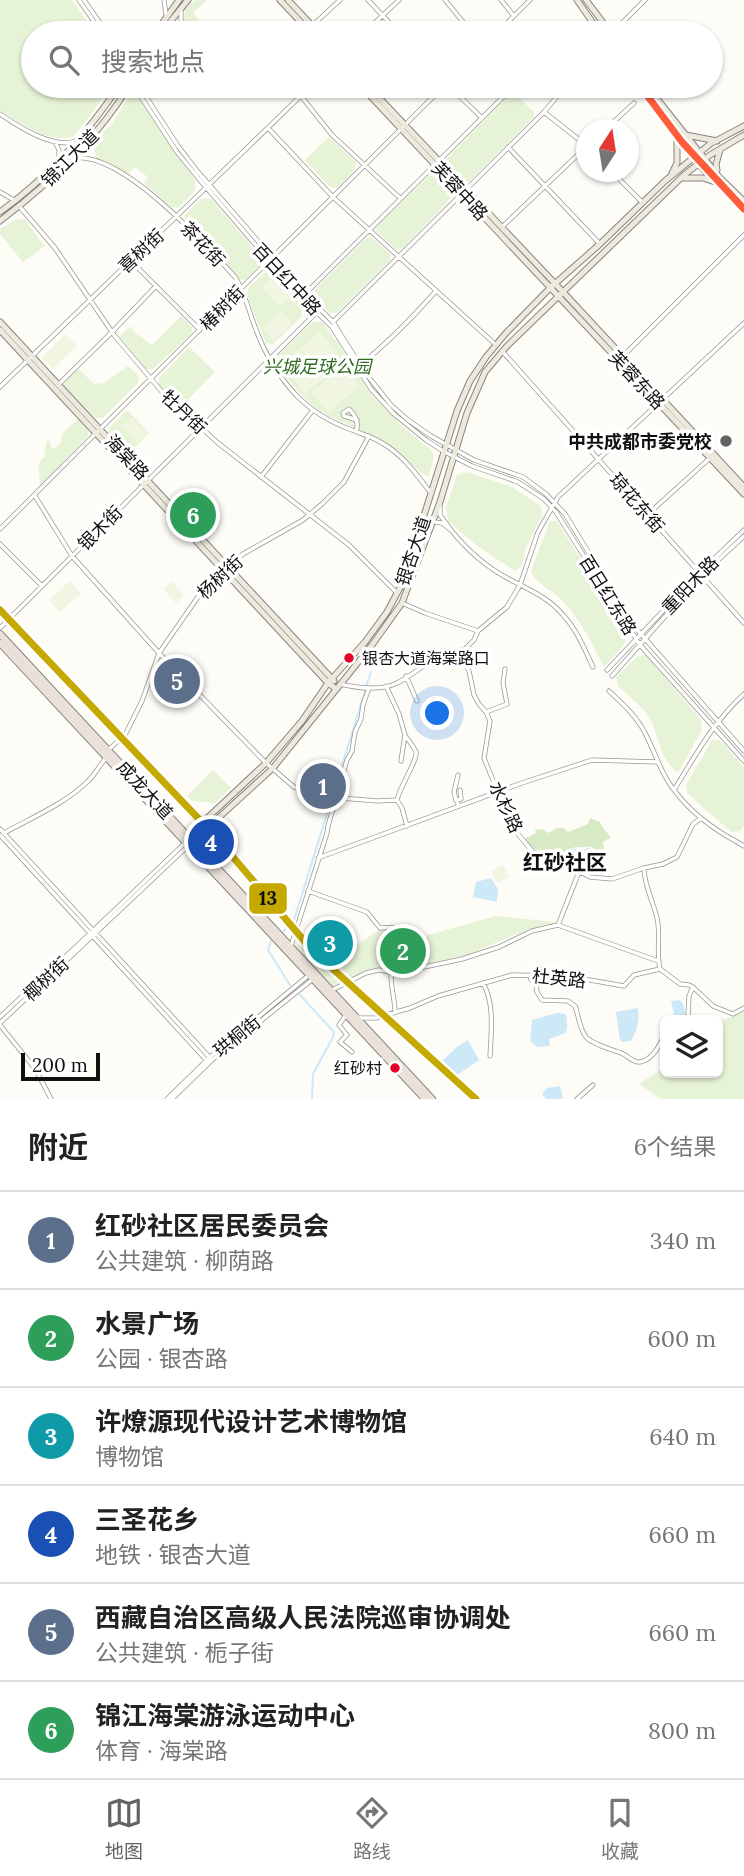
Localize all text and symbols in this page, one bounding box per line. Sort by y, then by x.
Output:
search box [21,21,723,98]
icon: search [45,41,83,79]
text: 搜索地点 [101,45,205,78]
north arrow [576,119,639,182]
street label: 锦江大道 [36,124,104,192]
street label: 芙蓉中路 [427,157,493,225]
street label: 茶花街 [176,217,230,271]
street label: 喜树街 [113,224,169,278]
street label: 百日红中路 [248,238,326,320]
street label: 椿树街 [195,281,249,335]
street label: 芙蓉东路 [604,346,670,414]
park label: 兴城足球公园 [263,355,374,378]
street label: 牡丹街 [156,385,212,439]
street label: 海棠路 [100,429,154,485]
place label: 中共成都市委党校 [568,430,712,453]
marker: 中共成都市委党校 [718,433,734,449]
street label: 琼花东街 [605,468,669,538]
pin: 6 [170,489,216,541]
street label: 银木街 [73,501,127,555]
street label: 银杏大道 [390,513,436,589]
street label: 杨树街 [192,550,248,604]
street label: 百日红东路 [574,551,642,639]
street label: 重阳木路 [657,551,723,619]
place label: 银杏大道海棠路口 [362,648,490,668]
marker: 银杏大道海棠路口 [342,651,356,665]
pin: 5 [154,655,200,707]
your location [420,696,454,730]
street label: 成龙大道 [112,756,178,824]
pin: 1 [300,760,346,812]
street label: 水杉路 [484,778,528,836]
pin: 4 [188,816,234,868]
district label: 红砂社区 [523,849,607,876]
line badge: 13 [248,882,288,915]
text: 13 [259,886,277,910]
pin: 3 [307,917,353,969]
pin: 2 [380,925,426,977]
street label: 椰树街 [18,952,74,1006]
street label: 杜英路 [531,964,587,992]
street label: 珙桐街 [209,1010,265,1062]
map controls [660,1015,723,1078]
button: layers [660,1015,723,1078]
scale bar [21,1050,100,1082]
text: 200 m [32,1053,88,1077]
place label: 红砂村 [334,1058,382,1078]
marker: 红砂村 [388,1061,402,1075]
text: 附近 [28,1128,88,1166]
text: 6个结果 [634,1132,716,1161]
text: 红砂社区居民委员会 [95,1209,329,1242]
text: 1 [46,1226,56,1255]
text: 340 m [650,1226,716,1255]
text: 公共建筑 · 柳荫路 [95,1246,274,1275]
text: 水景广场 [95,1307,199,1340]
text: 2 [45,1324,57,1353]
text: 600 m [648,1324,716,1353]
text: 公园 · 银杏路 [95,1344,228,1373]
text: 许燎源现代设计艺术博物馆 [95,1405,407,1438]
text: 3 [45,1422,57,1451]
text: 640 m [649,1422,716,1451]
text: 博物馆 [95,1442,164,1471]
text: 三圣花乡 [95,1503,199,1536]
text: 4 [45,1520,57,1549]
text: 660 m [649,1520,716,1549]
text: 地铁 · 银杏大道 [95,1540,251,1569]
text: 西藏自治区高级人民法院巡审协调处 [95,1601,511,1634]
text: 5 [45,1618,57,1647]
text: 660 m [649,1618,716,1647]
text: 公共建筑 · 栀子街 [95,1638,274,1667]
text: 锦江海棠游泳运动中心 [95,1699,355,1732]
text: 6 [44,1716,58,1745]
text: 800 m [648,1716,716,1745]
text: 体育 · 海棠路 [95,1736,228,1765]
tab: 地图 [105,1794,143,1863]
tab: 路线 [353,1794,391,1863]
tab: 收藏 [601,1794,639,1863]

